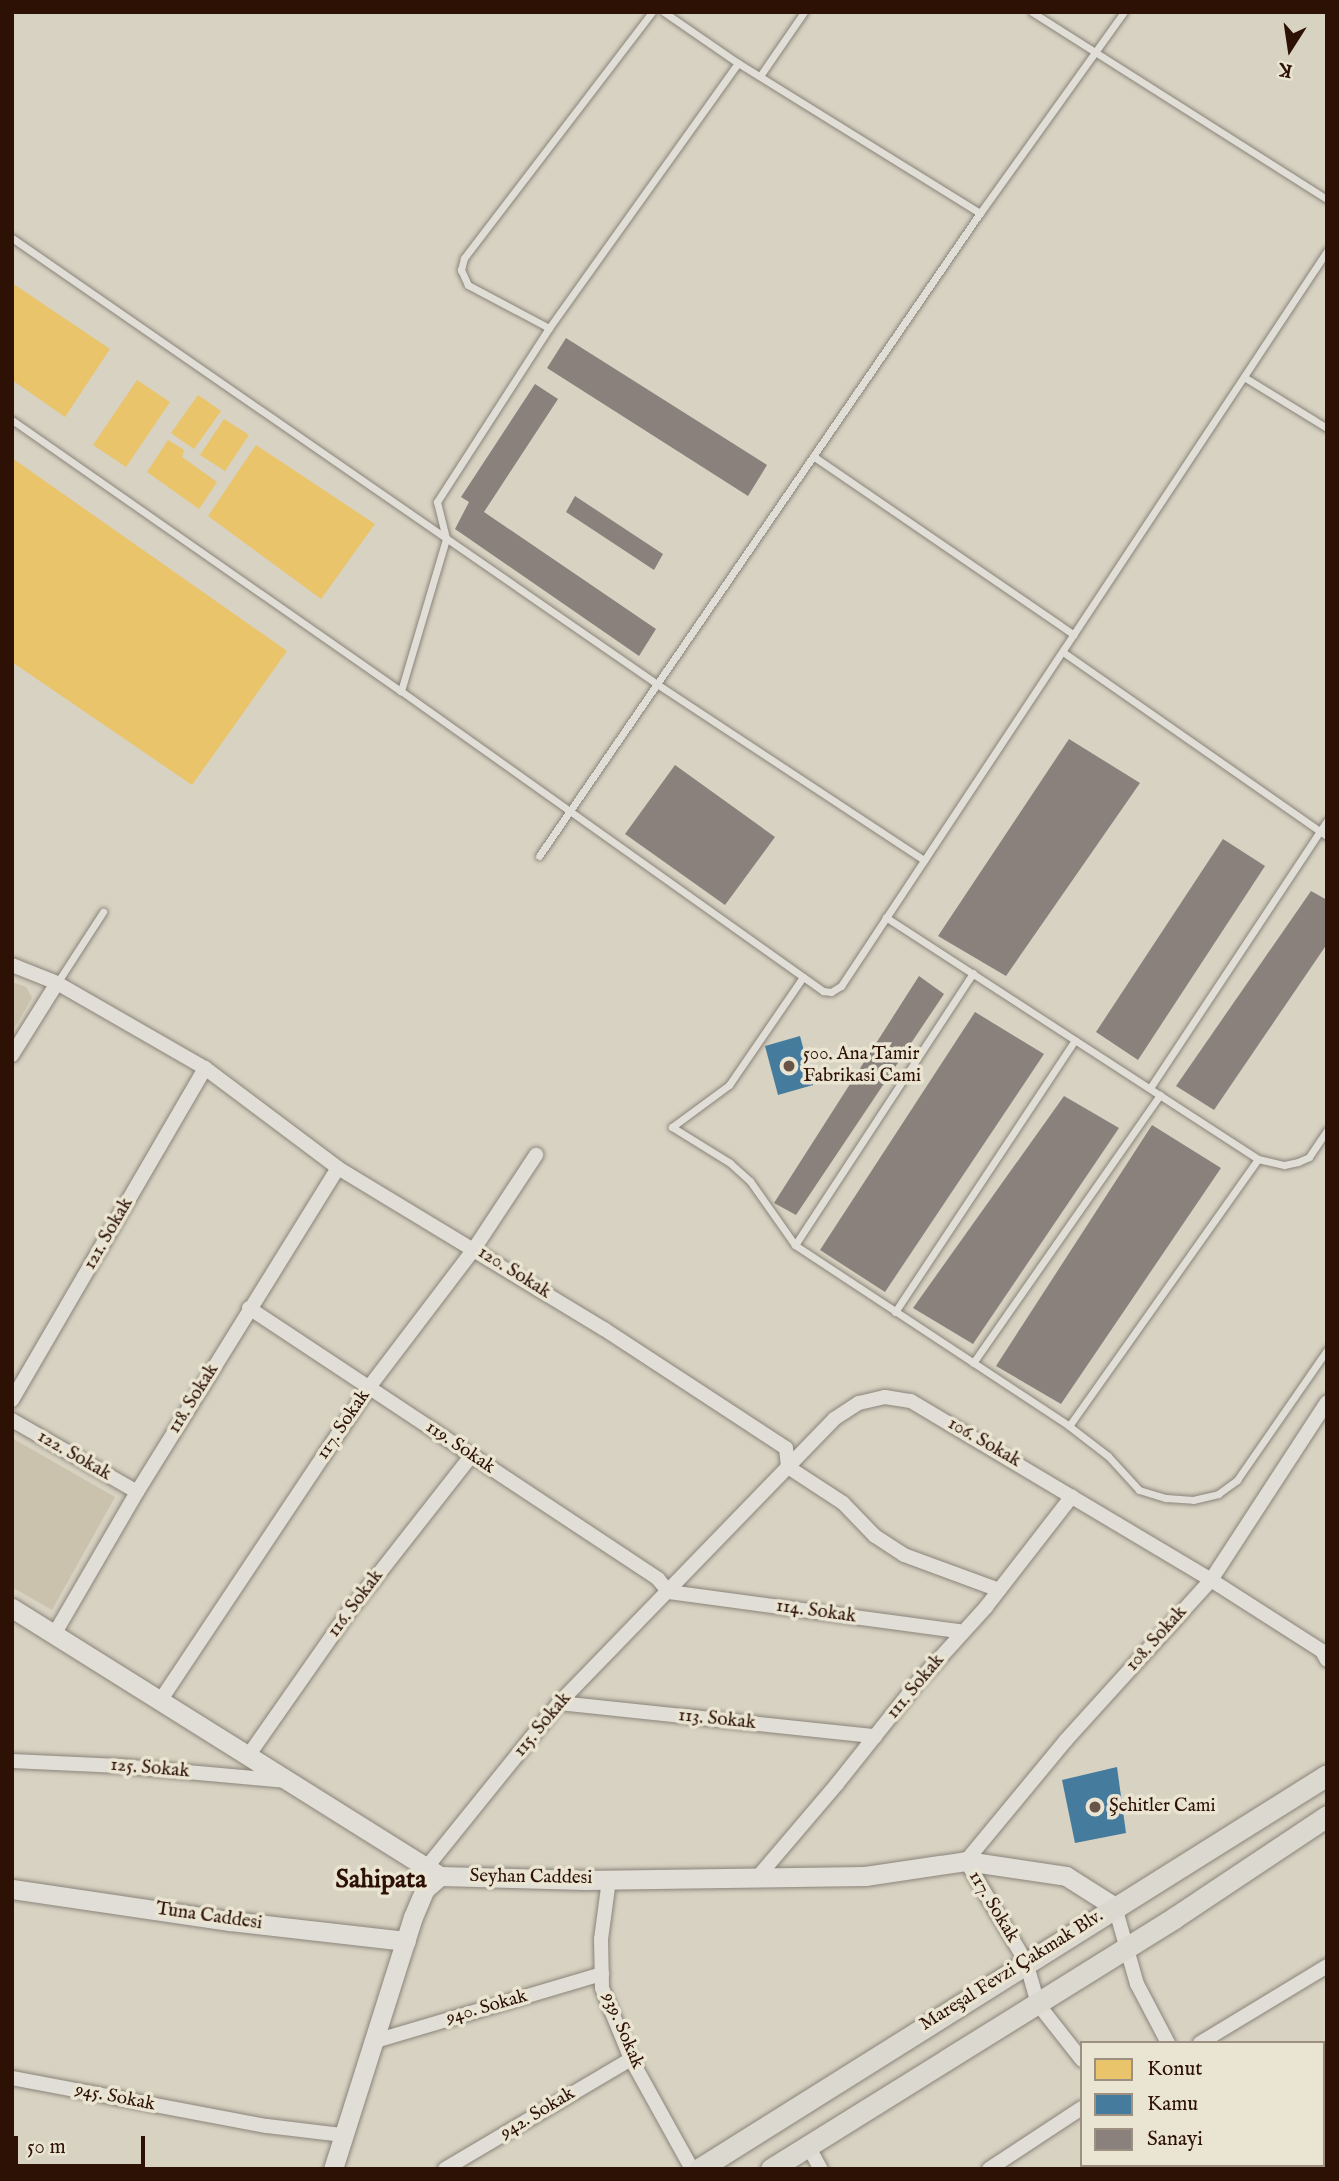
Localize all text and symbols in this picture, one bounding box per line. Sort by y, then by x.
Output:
north arrow [1255,14,1325,84]
text: K [1276,56,1295,83]
place label: 500. Ana Tamir Fabrikasi Cami [803,1044,921,1088]
marker: 500. Ana Tamir Fabrikasi Cami [781,1058,797,1074]
street label: 121. Sokak [79,1194,139,1274]
street label: 120. Sokak [473,1242,555,1304]
street label: 118. Sokak [164,1360,224,1438]
street label: 117. Sokak [312,1386,376,1464]
street label: 106. Sokak [943,1413,1025,1473]
street label: 119. Sokak [421,1416,499,1480]
street label: 122. Sokak [33,1426,115,1486]
street label: 116. Sokak [323,1566,389,1642]
street label: 114. Sokak [775,1595,857,1629]
street label: 108. Sokak [1122,1601,1192,1677]
street label: 111. Sokak [882,1650,950,1724]
street label: 115. Sokak [509,1688,577,1762]
street label: 113. Sokak [677,1705,757,1735]
street label: 125. Sokak [109,1754,191,1784]
place label: Şehitler Cami [1109,1796,1216,1818]
marker: Şehitler Cami [1087,1799,1103,1815]
district label: Sahipata [336,1864,426,1896]
street label: Seyhan Caddesi [469,1866,593,1890]
street label: 117. Sokak [963,1867,1023,1947]
street label: Tuna Caddesi [154,1898,264,1936]
street label: Mareşal Fevzi Çakmak Blv. [916,1905,1108,2037]
street label: 940. Sokak [444,1986,530,2030]
street label: 939. Sokak [596,1990,648,2072]
legend [1080,2041,1325,2167]
text: Konut [1147,2056,1203,2083]
street label: 945. Sokak [73,2079,157,2117]
street label: 942. Sokak [497,2083,579,2145]
text: Kamu [1147,2091,1198,2118]
scale bar [18,2122,149,2166]
text: Sanayi [1147,2126,1203,2153]
text: 50 m [27,2134,66,2161]

